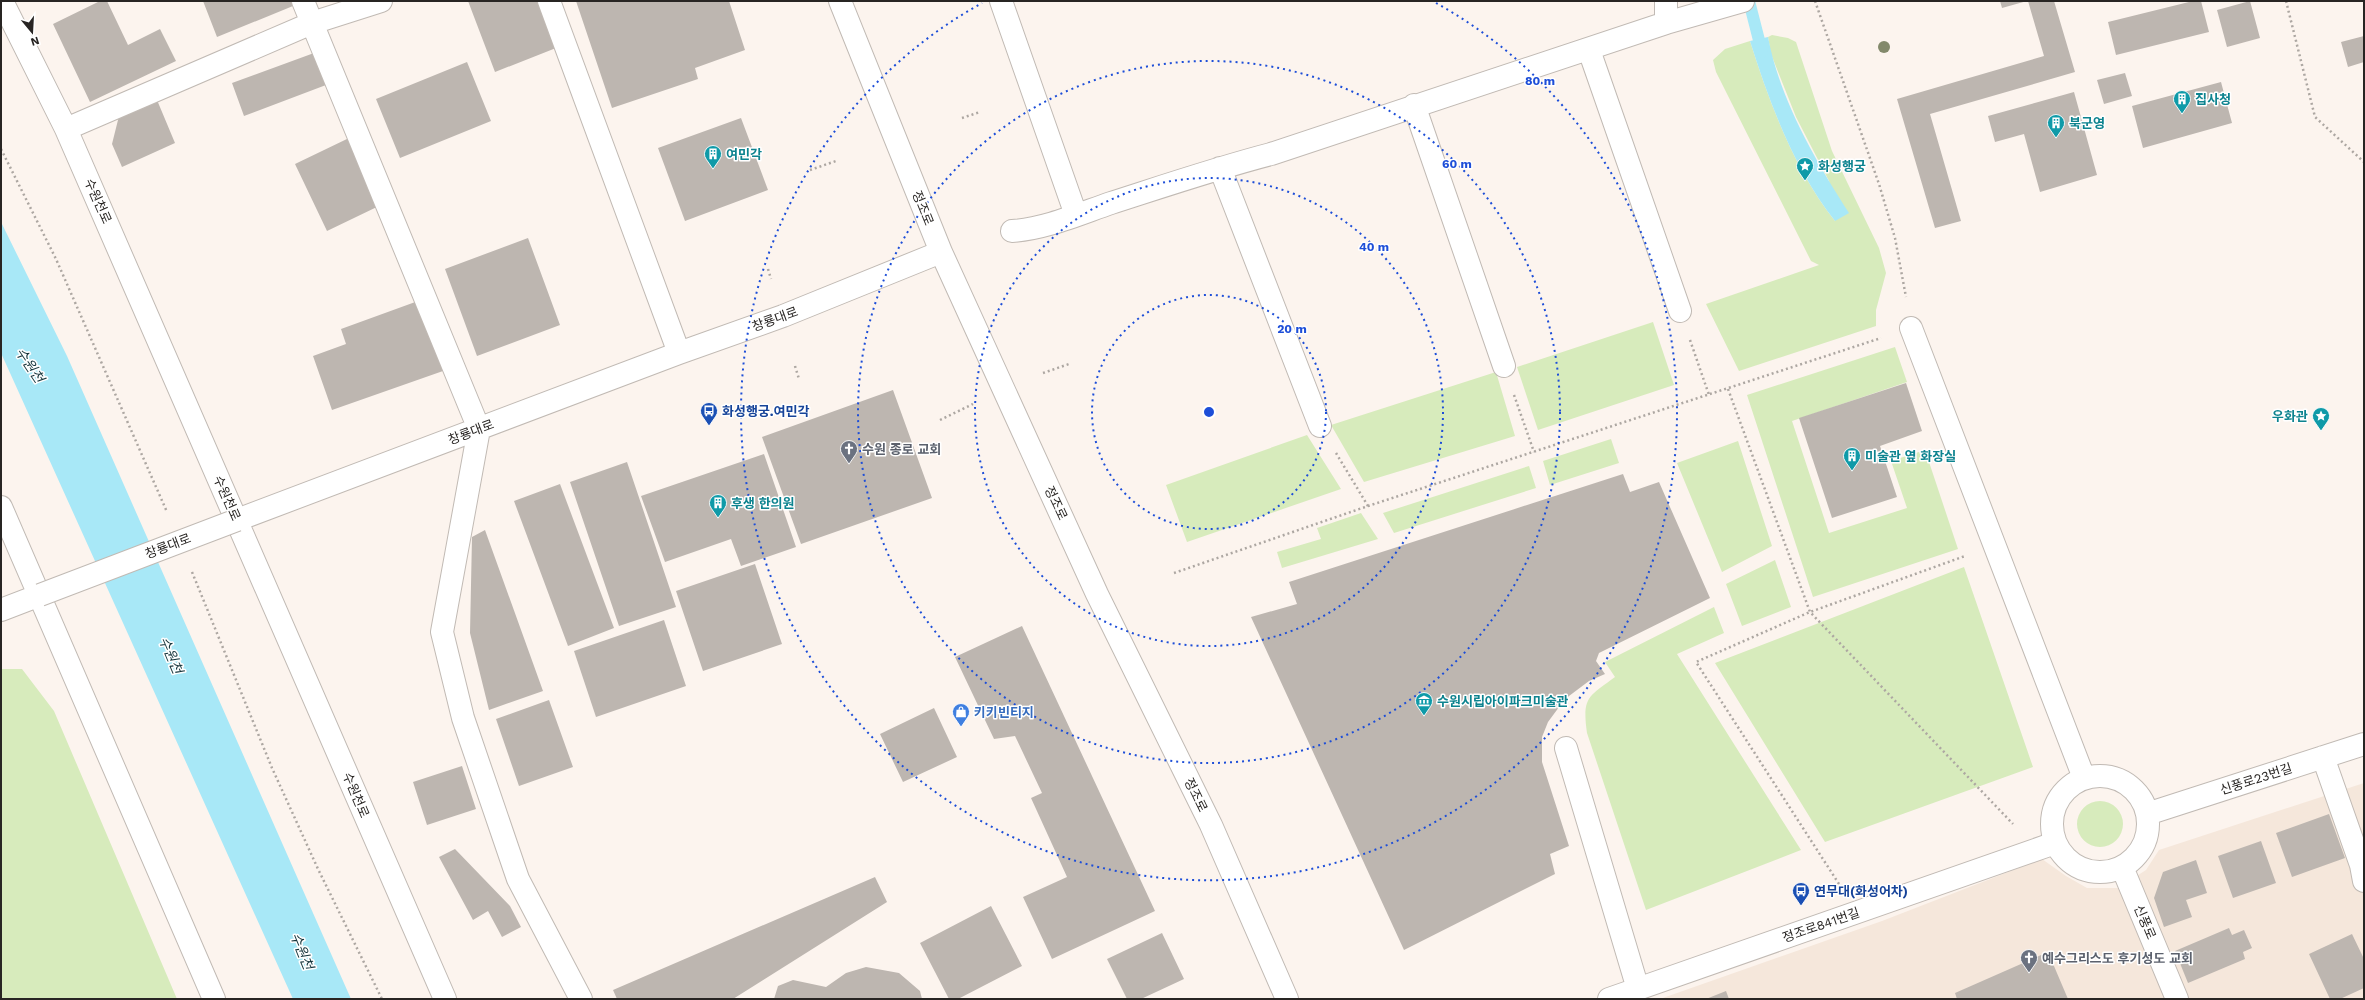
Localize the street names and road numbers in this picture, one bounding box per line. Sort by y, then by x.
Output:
street label: 수원천로 [81,176,115,226]
street label: 정조로 [909,189,937,227]
street label: 창룡대로 [750,304,800,334]
street label: 창룡대로 [446,416,496,448]
street label: 수원천로 [210,473,244,523]
street label: 정조로 [1042,484,1070,522]
street label: 창룡대로 [143,530,193,562]
street label: 신풍로23번길 [2218,760,2294,798]
street label: 수원천로 [340,770,372,820]
street label: 정조로 [1181,776,1211,814]
street label: 신풍로 [2131,903,2159,941]
street label: 정조로841번길 [1780,905,1862,945]

